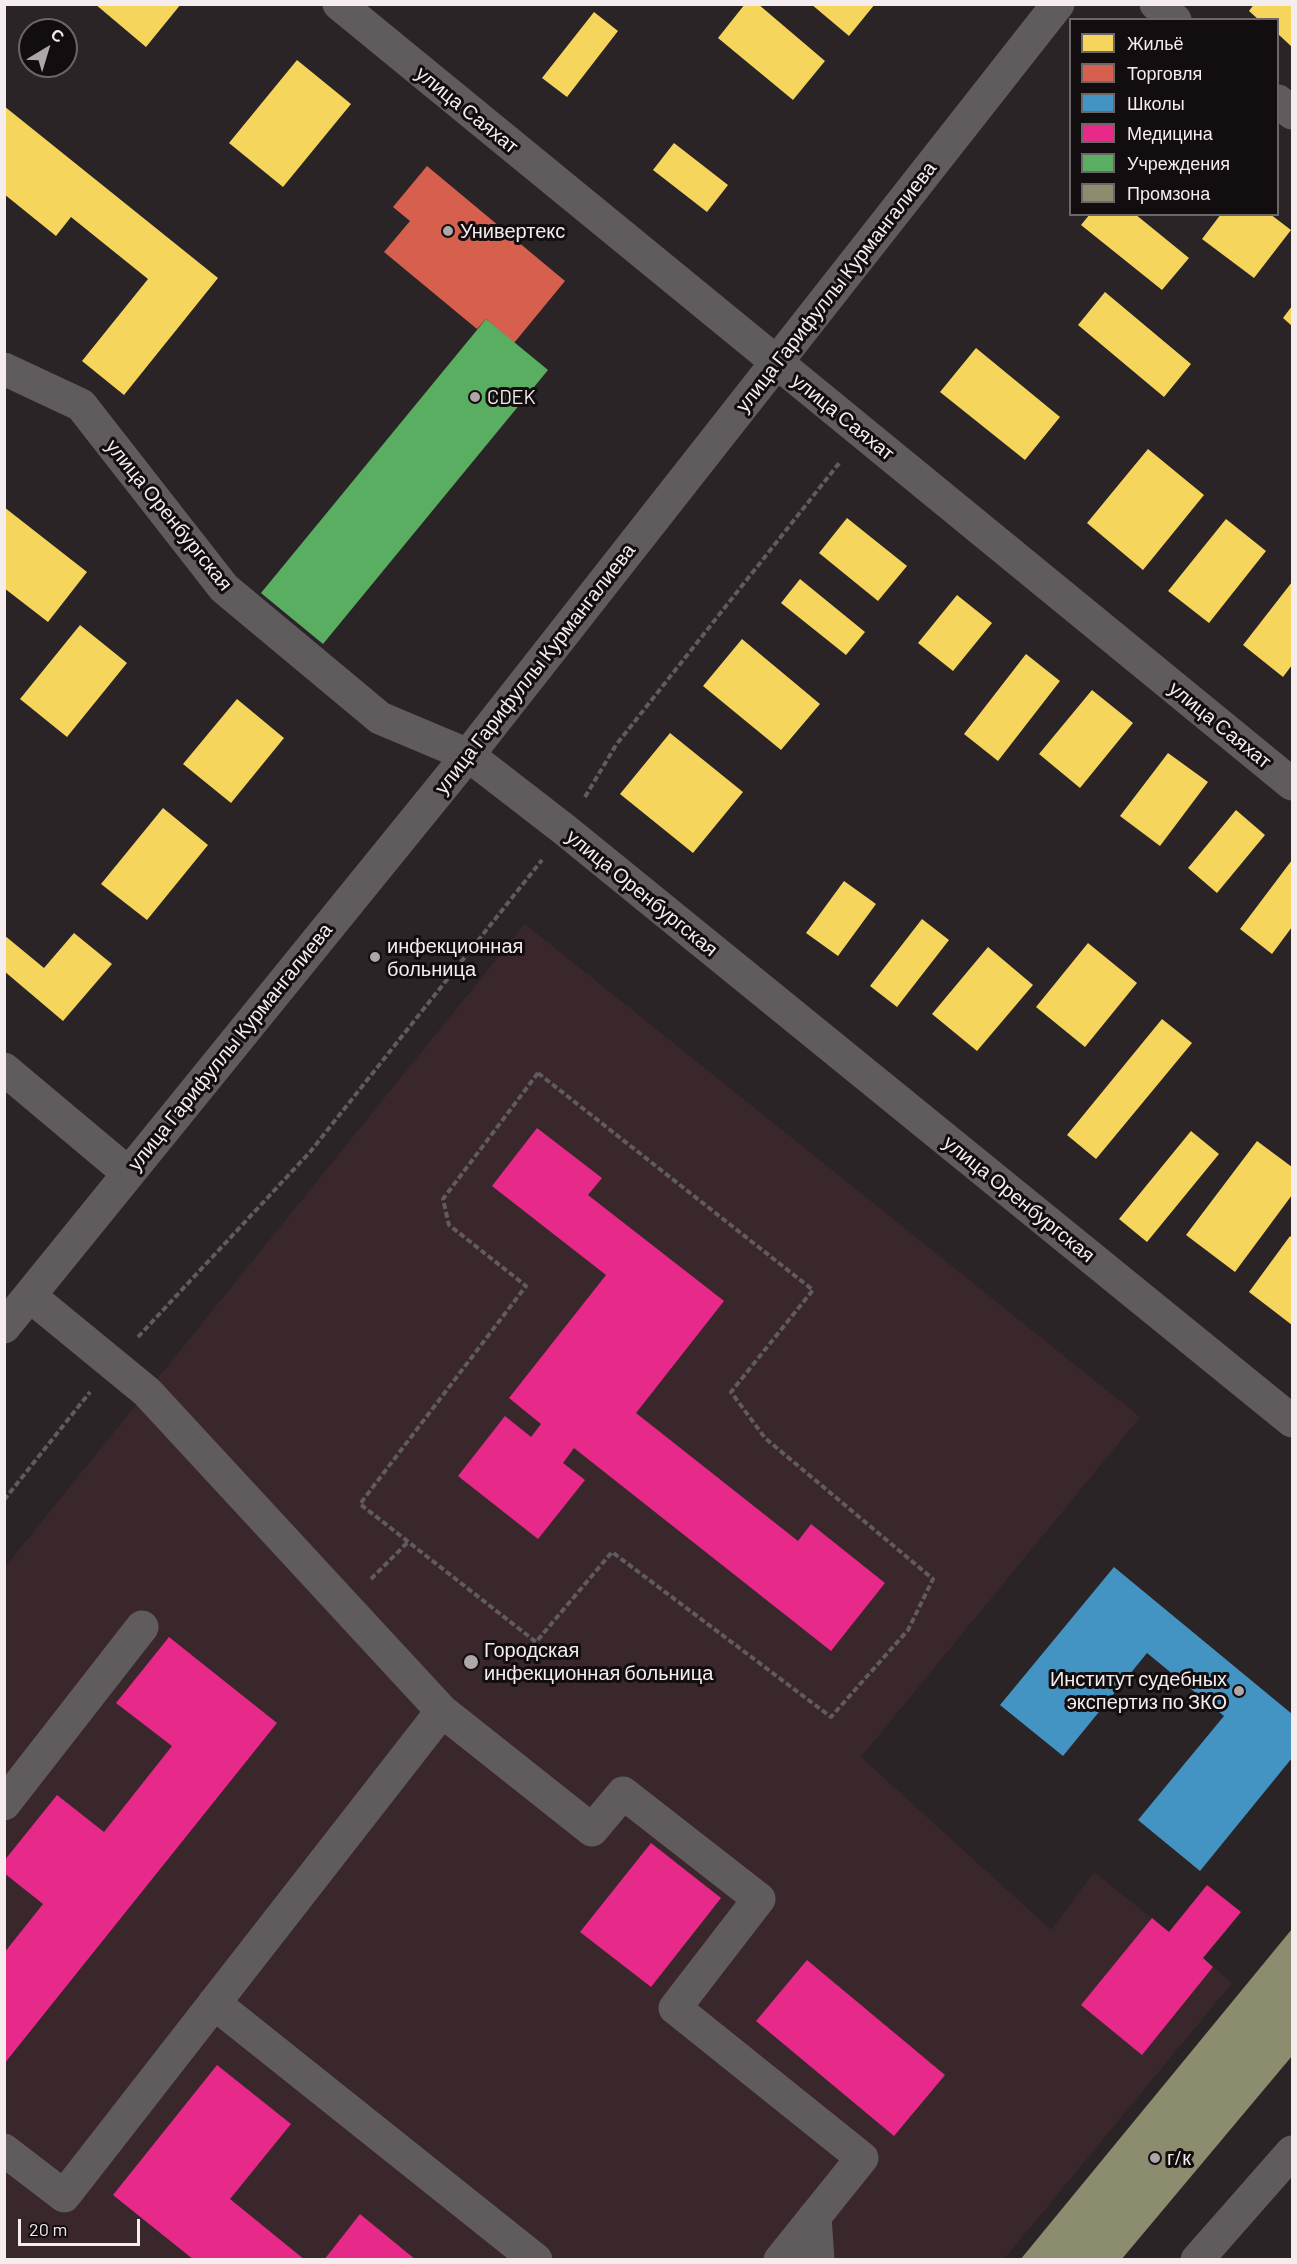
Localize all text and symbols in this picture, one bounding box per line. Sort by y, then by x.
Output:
north arrow [18,18,78,78]
legend [1069,18,1279,216]
text: С [48,24,69,46]
text: Жильё [1127,32,1184,54]
street label: улица Саяхат [411,61,523,159]
text: Торговля [1127,62,1202,84]
text: Школы [1127,92,1185,114]
text: Медицина [1127,122,1213,144]
text: Учреждения [1127,152,1230,174]
street label: улица Гарифуллы Курмангалиева [731,157,941,417]
text: Промзона [1127,182,1210,204]
place label: Универтекс [460,219,565,243]
marker: Универтекс [441,224,455,238]
street label: улица Саяхат [787,368,899,466]
place label: CDEK [487,385,536,409]
marker: CDEK [468,390,482,404]
street label: улица Оренбургская [101,434,237,596]
street label: улица Гарифуллы Курмангалиева [430,539,640,799]
street label: улица Саяхат [1164,676,1276,774]
street label: улица Оренбургская [561,825,723,961]
street label: улица Гарифуллы Курмангалиева [123,918,337,1176]
place label: инфекционная больница [387,934,523,981]
marker: инфекционная больница [368,950,382,964]
street label: улица Оренбургская [938,1131,1100,1267]
place label: Городская инфекционная больница [484,1638,713,1685]
marker: Городская инфекционная больница [462,1653,480,1671]
place label: Институт судебных экспертиз по ЗКО [1050,1667,1227,1714]
marker: Институт судебных экспертиз по ЗКО [1232,1684,1246,1698]
place label: г/к [1167,2146,1191,2170]
marker: г/к [1148,2151,1162,2165]
scale bar [21,2207,142,2245]
text: 20 m [29,2218,67,2240]

